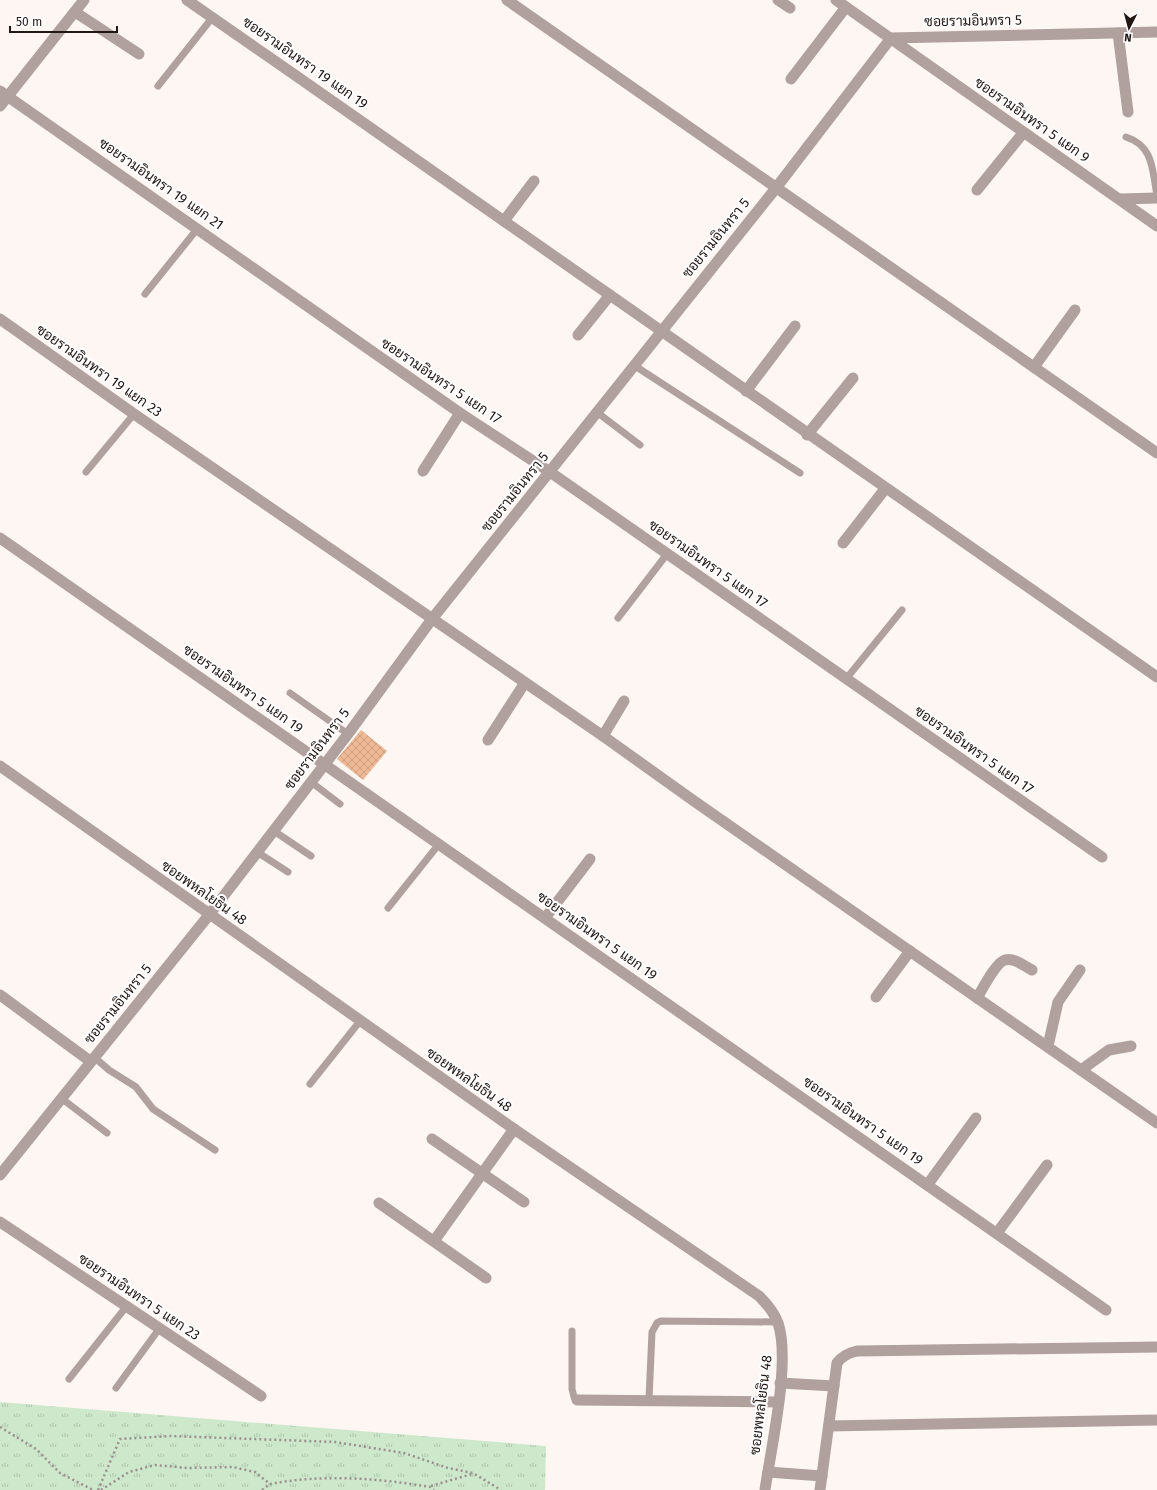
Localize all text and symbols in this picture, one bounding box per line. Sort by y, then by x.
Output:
scale bar [10,8,117,34]
north arrow [1109,8,1149,48]
street label: ซอยรามอินทรา 5 [924,12,1022,30]
street label: ซอยรามอินทรา 19 แยก 19 [239,13,371,113]
text: 50 m [16,15,42,29]
text: N [1124,31,1132,44]
street label: ซอยรามอินทรา 5 แยก 9 [971,74,1093,166]
street label: ซอยรามอินทรา 19 แยก 21 [95,135,227,233]
street label: ซอยรามอินทรา 5 [679,195,753,281]
street label: ซอยรามอินทรา 19 แยก 23 [33,321,165,421]
street label: ซอยรามอินทรา 5 แยก 17 [378,334,504,428]
street label: ซอยรามอินทรา 5 [478,449,552,535]
street label: ซอยรามอินทรา 5 แยก 17 [645,516,771,612]
street label: ซอยรามอินทรา 5 แยก 19 [180,641,306,737]
street label: ซอยรามอินทรา 5 แยก 17 [911,702,1037,798]
street label: ซอยรามอินทรา 5 [281,705,353,793]
street label: ซอยพหลโยธิน 48 [158,857,250,929]
street label: ซอยรามอินทรา 5 แยก 19 [534,888,660,984]
street label: ซอยรามอินทรา 5 [81,961,155,1047]
street label: ซอยพหลโยธิน 48 [423,1044,515,1116]
street label: ซอยรามอินทรา 5 แยก 19 [800,1073,926,1169]
street label: ซอยรามอินทรา 5 แยก 23 [75,1250,203,1344]
street label: ซอยพหลโยธิน 48 [746,1354,776,1456]

